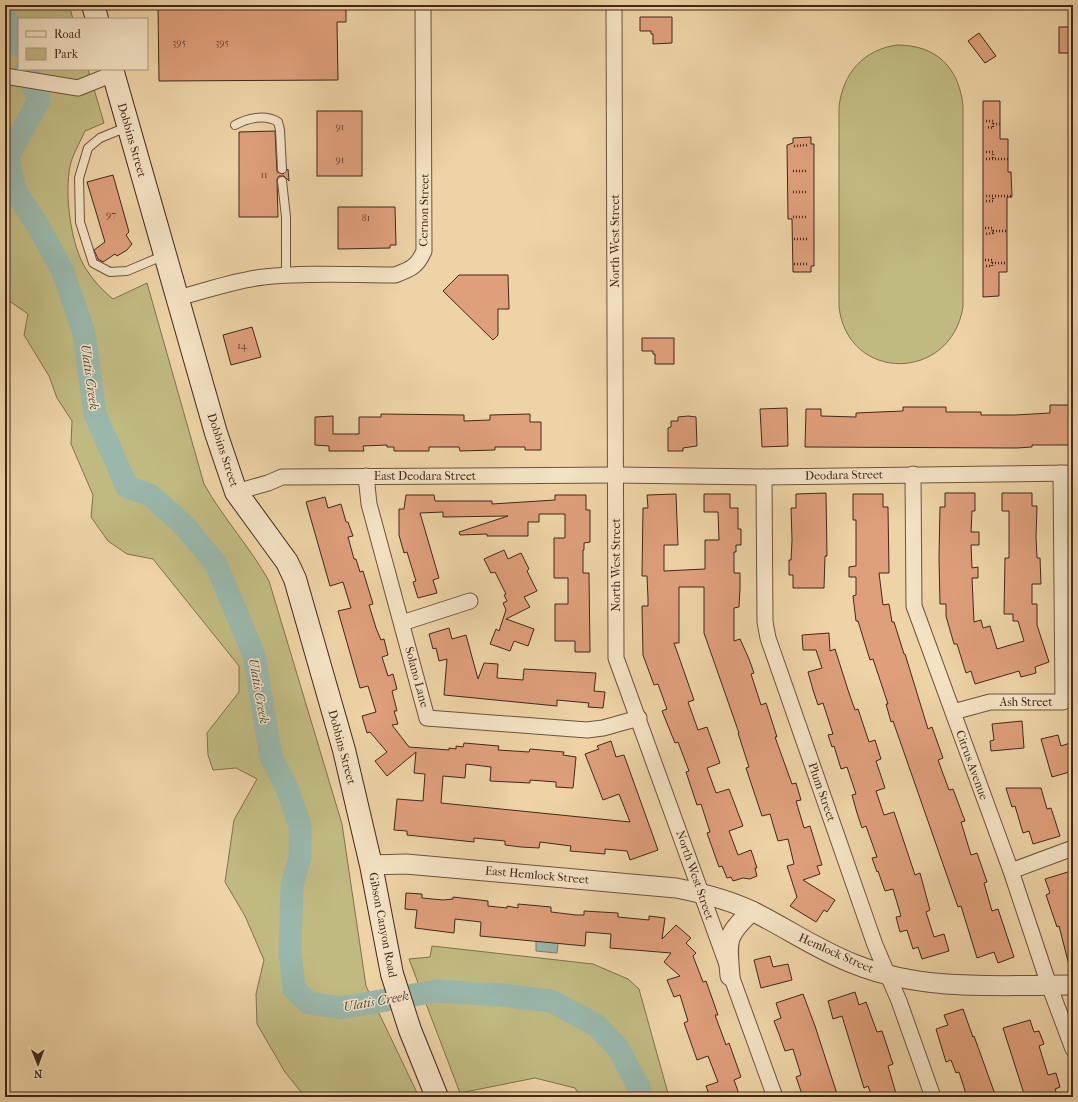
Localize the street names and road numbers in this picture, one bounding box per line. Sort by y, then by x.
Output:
street label: Dobbins Street [115,101,150,180]
street label: Cernon Street [416,173,432,247]
street label: North West Street [608,194,622,288]
street label: Dobbins Street [204,411,242,489]
street label: Deodara Street [805,467,884,483]
street label: East Deodara Street [374,469,477,483]
street label: North West Street [609,518,623,612]
street label: Solano Lane [402,645,432,709]
street label: Ash Street [998,695,1053,709]
street label: Dobbins Street [325,708,359,787]
street label: Citrus Avenue [953,728,991,802]
street label: Plum Street [805,761,839,824]
street label: North West Street [673,829,717,922]
street label: East Hemlock Street [484,863,590,887]
street label: Gibson Canyon Road [366,871,400,979]
street label: Hemlock Street [796,930,876,976]

